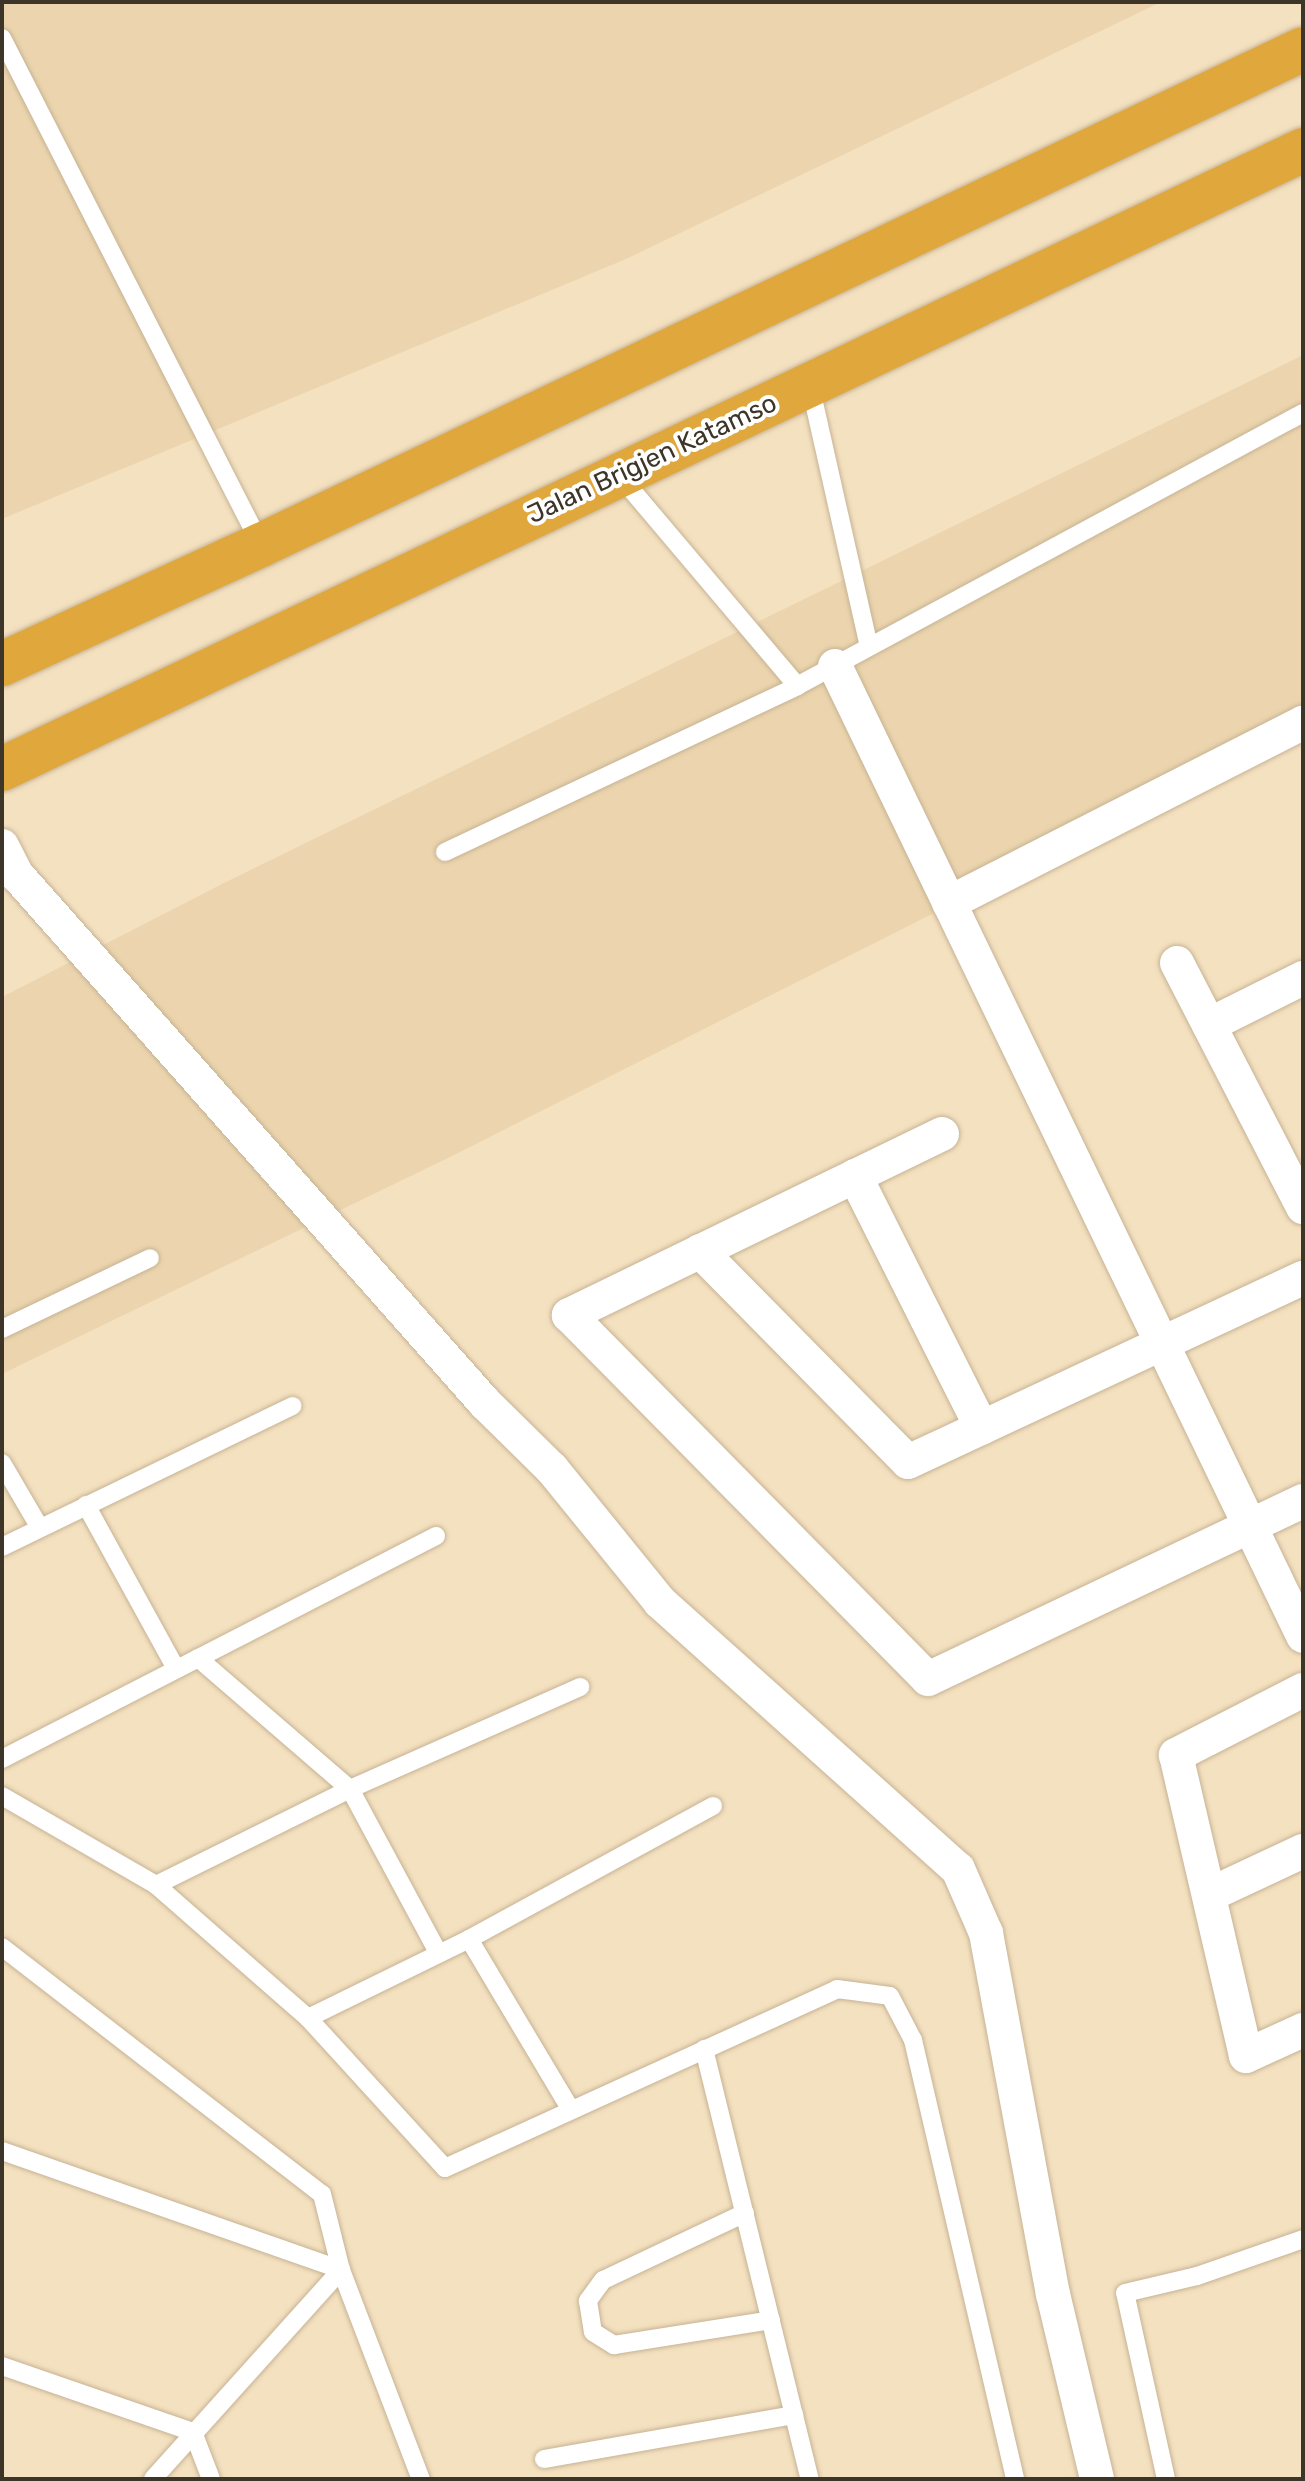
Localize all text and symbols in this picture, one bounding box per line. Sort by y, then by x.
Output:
street label: Jalan Brigjen Katamso [522,387,782,531]

